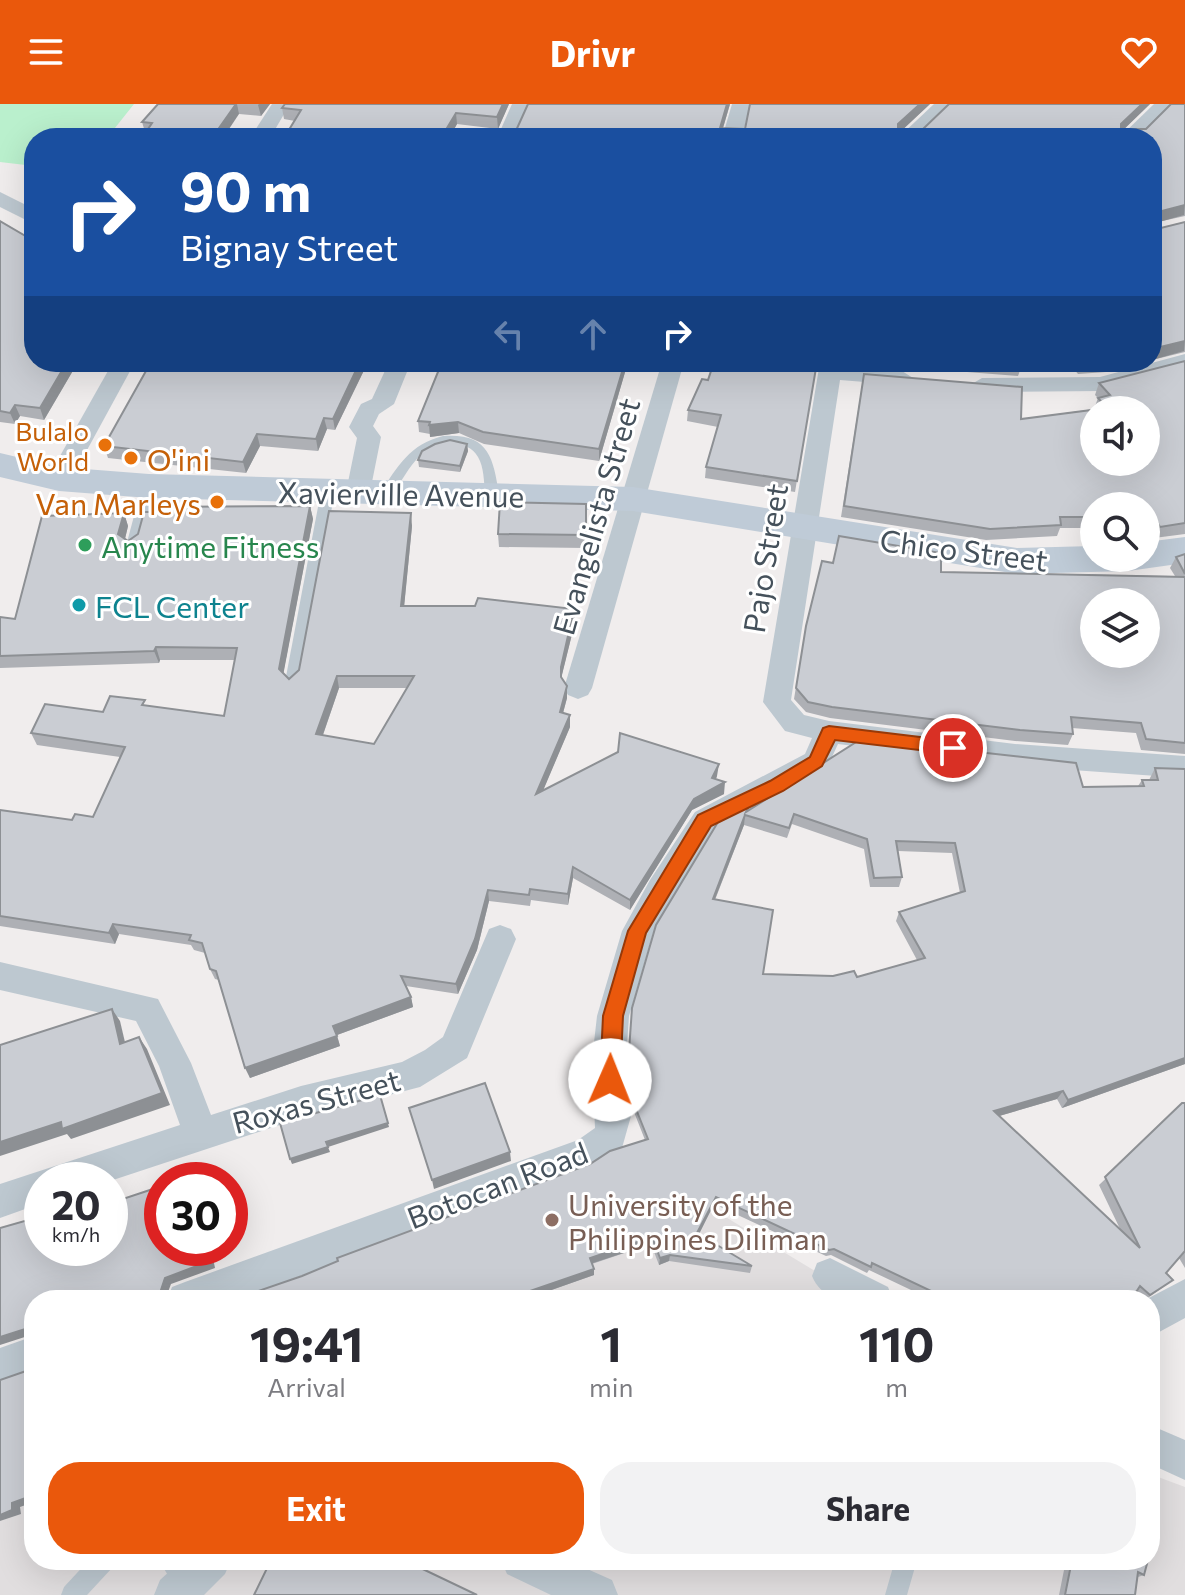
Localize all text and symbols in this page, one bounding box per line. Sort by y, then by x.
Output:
icon: menu [24,30,68,74]
text: Drivr [550,30,635,74]
icon: heart [1117,30,1161,74]
text: 90 m [180,155,311,224]
icon: right [48,160,152,264]
text: Bignay Street [180,224,398,268]
icon: left [487,312,531,356]
icon: ahead [571,312,615,356]
icon: right [655,312,699,356]
street label: Evangelista Street [544,393,646,639]
map controls [1080,396,1160,668]
button: sound [1080,396,1160,476]
place label: Bulalo World [15,415,89,476]
marker: Bulalo World [96,436,114,454]
place label: O'ini [147,440,210,477]
marker: O'ini [122,449,140,467]
street label: Xavierville Avenue [277,472,525,514]
street label: Pajo Street [734,481,794,635]
place label: Van Marleys [35,484,201,521]
button: search [1080,492,1160,572]
marker: Van Marleys [208,493,226,511]
street label: Chico Street [878,520,1050,578]
place label: Anytime Fitness [101,527,319,564]
marker: Anytime Fitness [76,536,94,554]
place label: FCL Center [95,587,249,624]
button: layers [1080,588,1160,668]
marker: FCL Center [70,596,88,614]
pin [919,714,987,782]
icon: arrive [931,726,975,770]
position arrow [568,1038,652,1122]
street label: Roxas Street [228,1060,404,1140]
street label: Botocan Road [401,1133,593,1235]
speed limit sign: 30 [144,1162,248,1266]
text: 20 [51,1179,101,1228]
place label: University of the Philippines Diliman [568,1185,827,1256]
marker: University of the Philippines Diliman [543,1211,561,1229]
text: km/h [52,1222,100,1246]
text: 19:41 [250,1313,363,1372]
text: 1 [600,1313,622,1372]
text: 110 [859,1313,934,1372]
text: Arrival [267,1371,346,1402]
text: min [589,1371,633,1402]
text: m [885,1371,908,1402]
button: Exit [48,1462,584,1554]
button: Share [600,1462,1136,1554]

